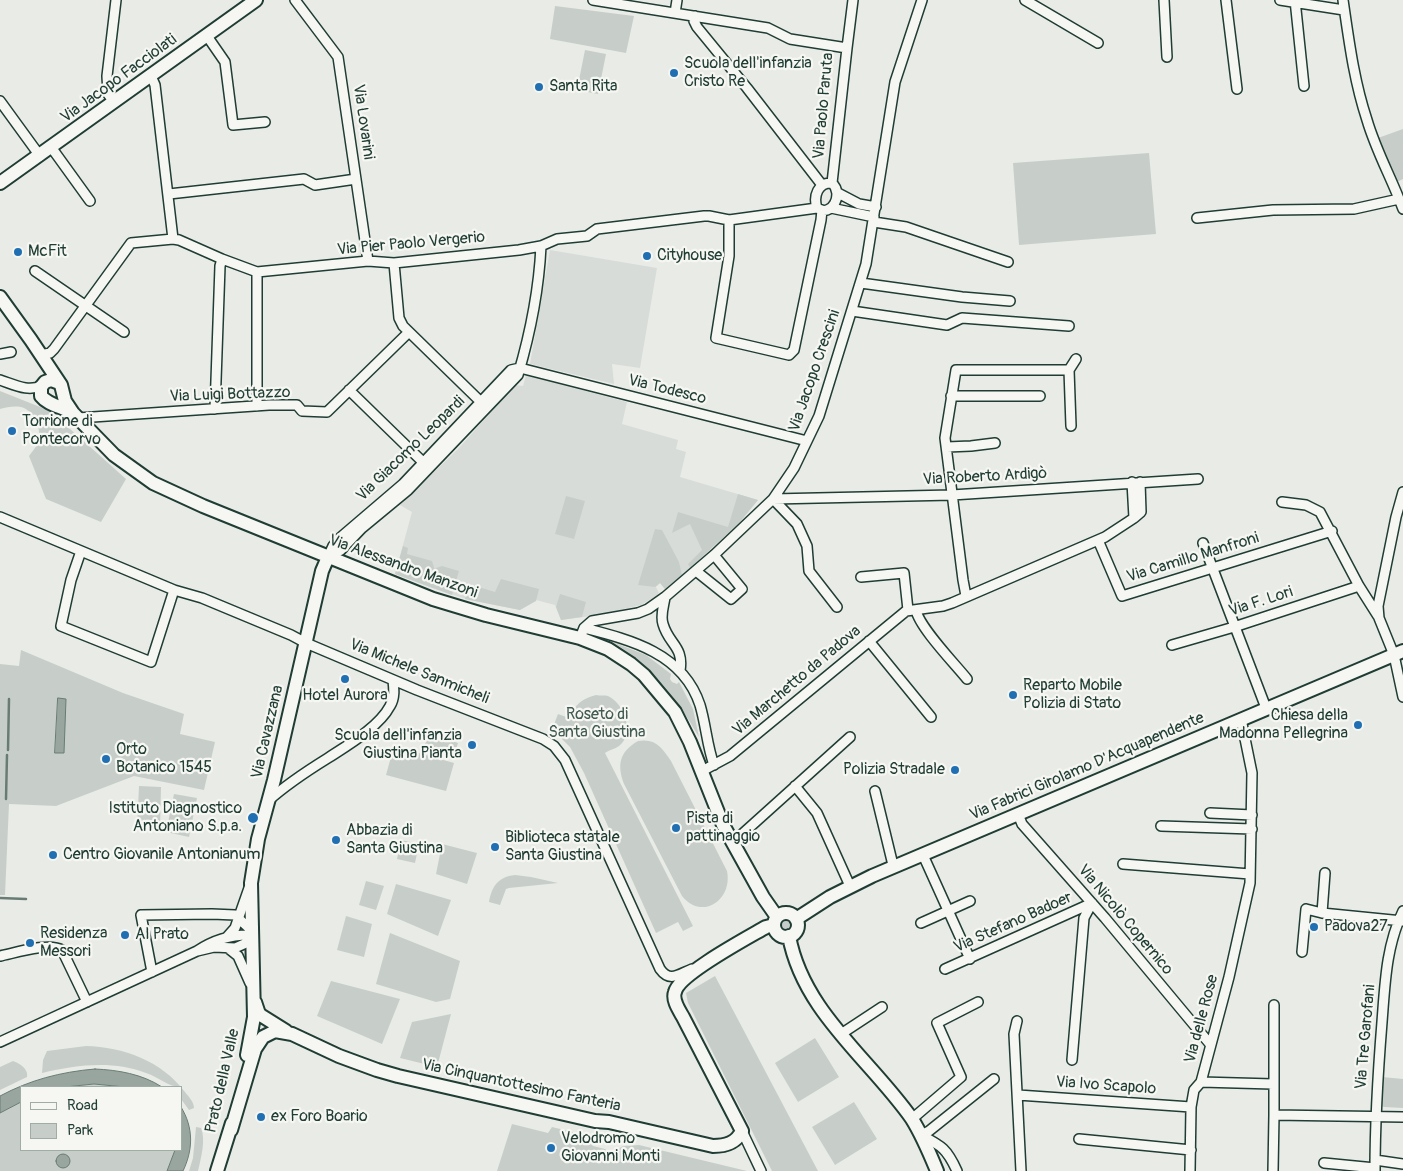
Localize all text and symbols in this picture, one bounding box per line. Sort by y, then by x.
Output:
street label: Via Jacopo Facciolati [57,30,181,128]
street label: Via Paolo Paruta [810,52,838,160]
place label: Scuola dell'infanzia Cristo Re [684,54,812,92]
marker: Scuola dell'infanzia Cristo Re [668,67,680,79]
place label: Santa Rita [549,77,618,97]
marker: Santa Rita [533,81,545,93]
street label: Via Lovarini [348,83,378,161]
street label: Via Pier Paolo Vergerio [336,228,486,260]
place label: McFit [28,242,67,262]
marker: McFit [12,246,24,258]
place label: Cityhouse [657,246,722,266]
marker: Cityhouse [641,250,653,262]
street label: Via Jacopo Crescini [785,307,845,435]
street label: Via Todesco [626,371,708,409]
street label: Via Luigi Bottazzo [169,383,291,407]
street label: Via Giacomo Leopardi [353,392,469,506]
place label: Torrione di Pontecorvo [22,412,101,450]
marker: Torrione di Pontecorvo [6,425,18,437]
street label: Via Roberto Ardigò [922,464,1048,490]
street label: Via Camillo Manfroni [1125,529,1261,587]
street label: Via Alessandro Manzoni [326,531,480,603]
street label: Via F. Lori [1227,583,1295,621]
street label: Via Marchetto da Padova [729,622,865,740]
street label: Via Michele Sanmicheli [346,635,492,709]
marker: Hotel Aurora [339,673,351,685]
place label: Reparto Mobile Polizia di Stato [1023,676,1122,714]
street label: Via Cavazzana [248,683,288,781]
place label: Hotel Aurora [302,686,388,706]
marker: Reparto Mobile Polizia di Stato [1007,689,1019,701]
park label: Roseto di Santa Giustina [549,705,645,743]
place label: Chiesa della Madonna Pellegrina [1219,706,1348,744]
street label: Via Fabrici Girolamo D'Acquapendente [967,709,1207,825]
marker: Chiesa della Madonna Pellegrina [1352,719,1364,731]
place label: Scuola dell'infanzia Giustina Pianta [334,726,462,764]
marker: Scuola dell'infanzia Giustina Pianta [466,739,478,751]
place label: Orto Botanico 1545 [116,740,212,778]
marker: Orto Botanico 1545 [100,753,112,765]
place label: Polizia Stradale [843,760,945,780]
marker: Polizia Stradale [949,764,961,776]
place label: Istituto Diagnostico Antoniano S.p.a. [109,799,242,837]
place label: Pista di pattinaggio [686,809,760,847]
marker: Istituto Diagnostico Antoniano S.p.a. [246,811,260,825]
place label: Abbazia di Santa Giustina [346,821,443,859]
marker: Pista di pattinaggio [670,822,682,834]
place label: Biblioteca statale Santa Giustina [505,828,620,866]
marker: Abbazia di Santa Giustina [330,834,342,846]
marker: Biblioteca statale Santa Giustina [489,841,501,853]
place label: Centro Giovanile Antonianum [63,845,260,865]
marker: Centro Giovanile Antonianum [47,849,59,861]
street label: Via Nicolò Copernico [1073,861,1177,979]
street label: Via Stefano Badoer [951,888,1075,958]
place label: Padova27 [1324,917,1388,937]
marker: Padova27 [1308,921,1320,933]
place label: Residenza Messori [40,924,108,962]
place label: Al Prato [135,925,189,945]
marker: Al Prato [119,929,131,941]
marker: Residenza Messori [24,937,36,949]
street label: Via delle Rose [1181,973,1223,1065]
street label: Via Tre Garofani [1352,984,1380,1090]
street label: Prato della Valle [202,1027,244,1135]
street label: Via Cinquantottesimo Fanteria [420,1056,622,1116]
street label: Via Ivo Scapolo [1055,1073,1157,1099]
legend [20,1086,182,1151]
text: Road [67,1096,98,1115]
place label: ex Foro Boario [271,1107,367,1127]
marker: ex Foro Boario [255,1111,267,1123]
text: Park [67,1121,93,1140]
place label: Velodromo Giovanni Monti [561,1129,660,1167]
marker: Velodromo Giovanni Monti [545,1142,557,1154]

